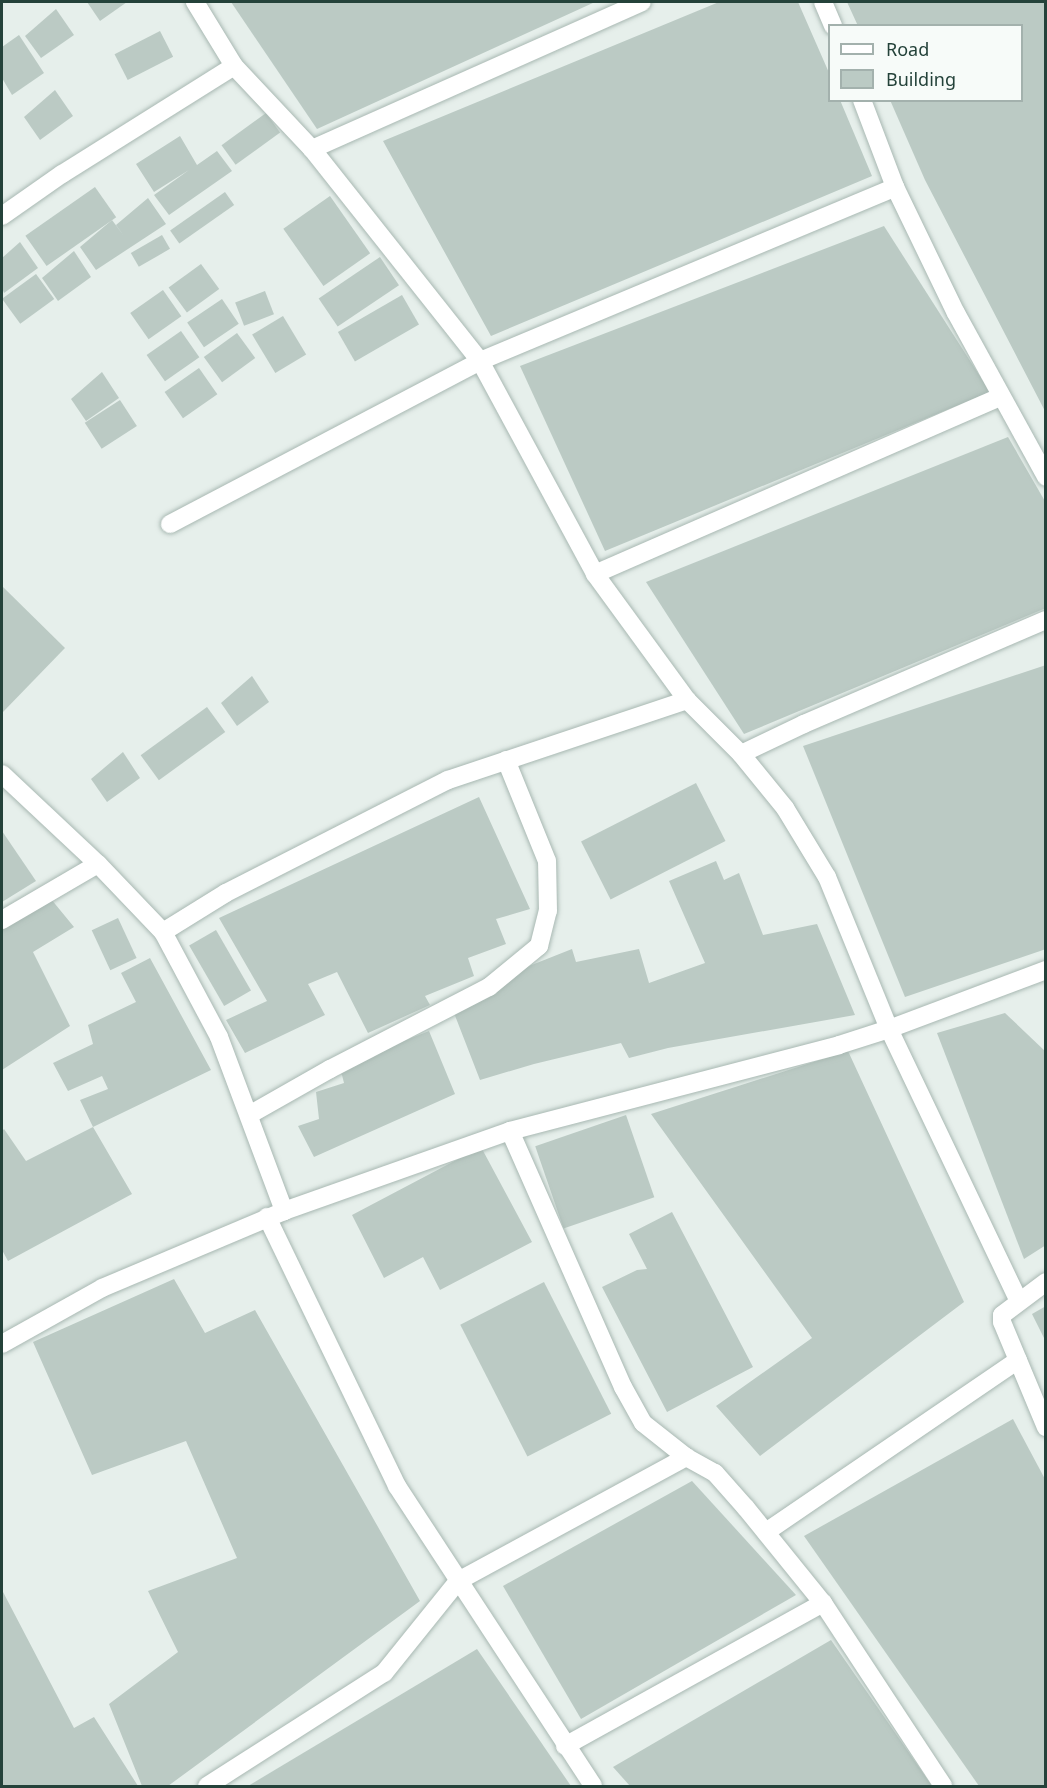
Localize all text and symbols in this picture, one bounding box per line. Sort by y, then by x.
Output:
legend [828,24,1023,102]
text: Road [886,37,929,61]
text: Building [886,67,956,91]

